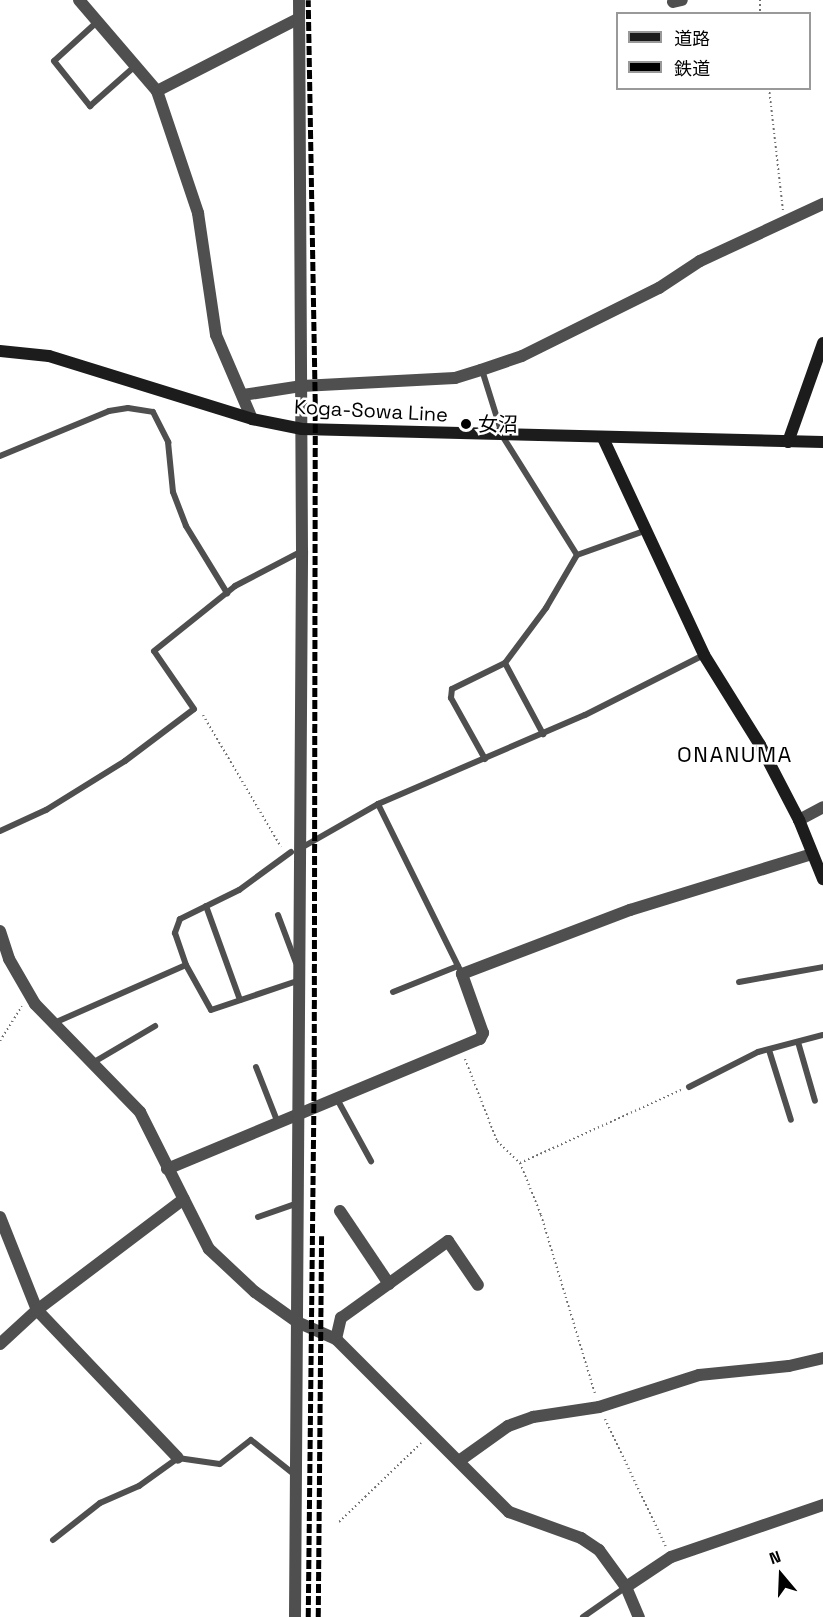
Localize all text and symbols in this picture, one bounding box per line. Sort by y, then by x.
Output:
legend [616,12,811,90]
text: 道路 [674,27,710,50]
text: 鉄道 [674,57,710,80]
street label: Koga-Sowa Line [293,395,449,427]
place label: 女沼 [478,412,518,436]
marker: 女沼 [459,417,473,431]
district label: ONANUMA [677,742,793,768]
north arrow [751,1545,811,1605]
text: N [766,1546,783,1569]

